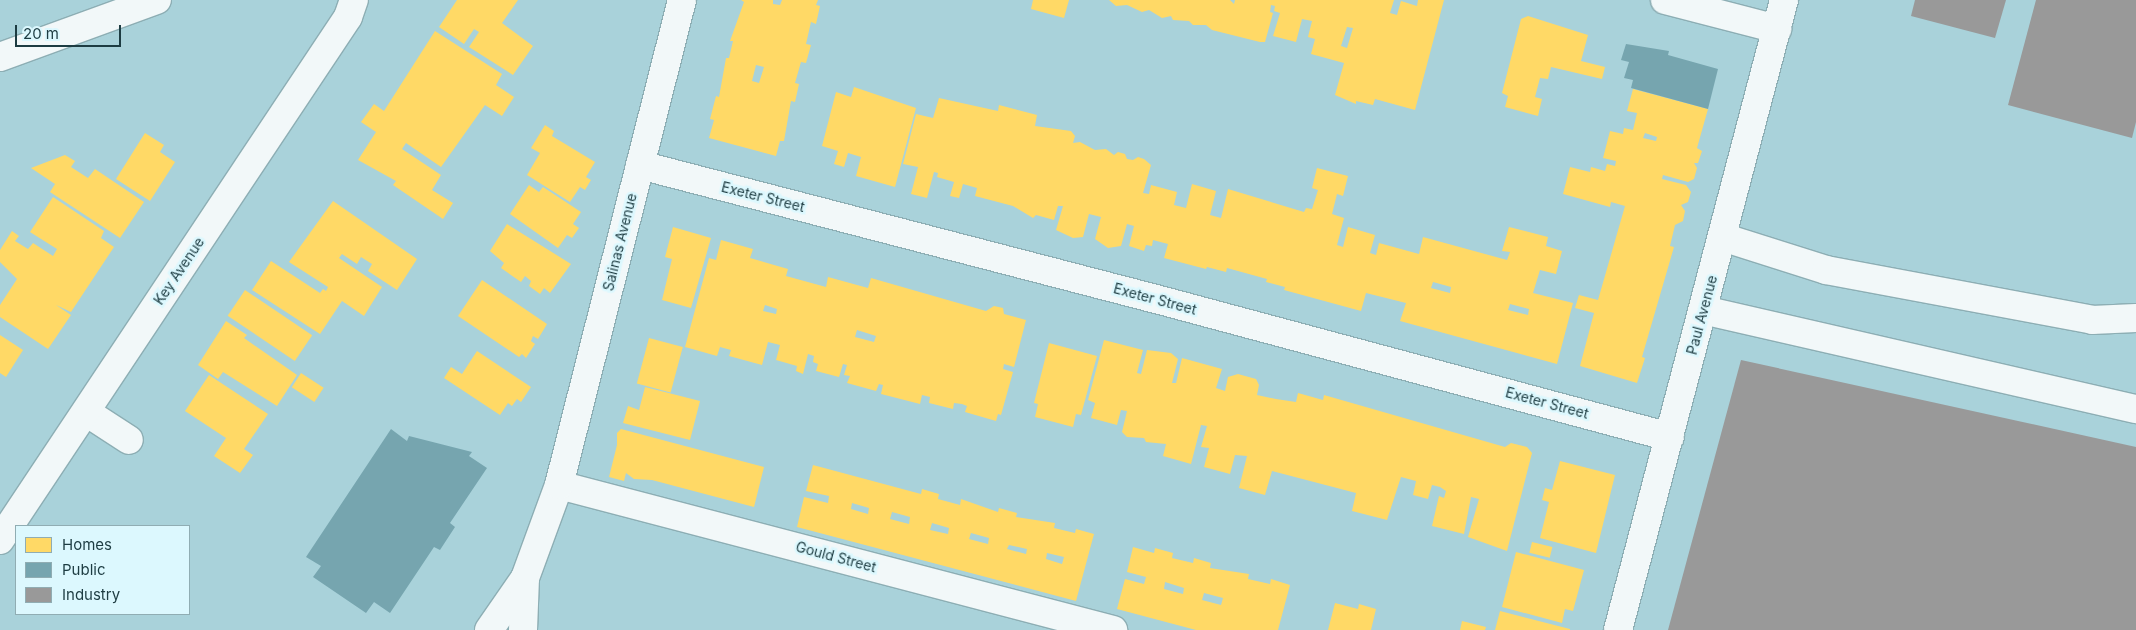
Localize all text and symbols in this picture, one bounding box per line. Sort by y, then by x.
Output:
scale bar [18,15,124,47]
text: 20 m [23,24,59,43]
street label: Exeter Street [720,179,806,215]
street label: Salinas Avenue [600,191,640,293]
street label: Key Avenue [150,234,208,308]
street label: Paul Avenue [1683,273,1721,357]
street label: Exeter Street [1112,280,1198,318]
street label: Exeter Street [1504,384,1590,422]
legend [15,525,190,615]
text: Homes [62,535,112,554]
street label: Gould Street [794,538,878,576]
text: Public [62,560,105,579]
text: Industry [62,585,120,604]

